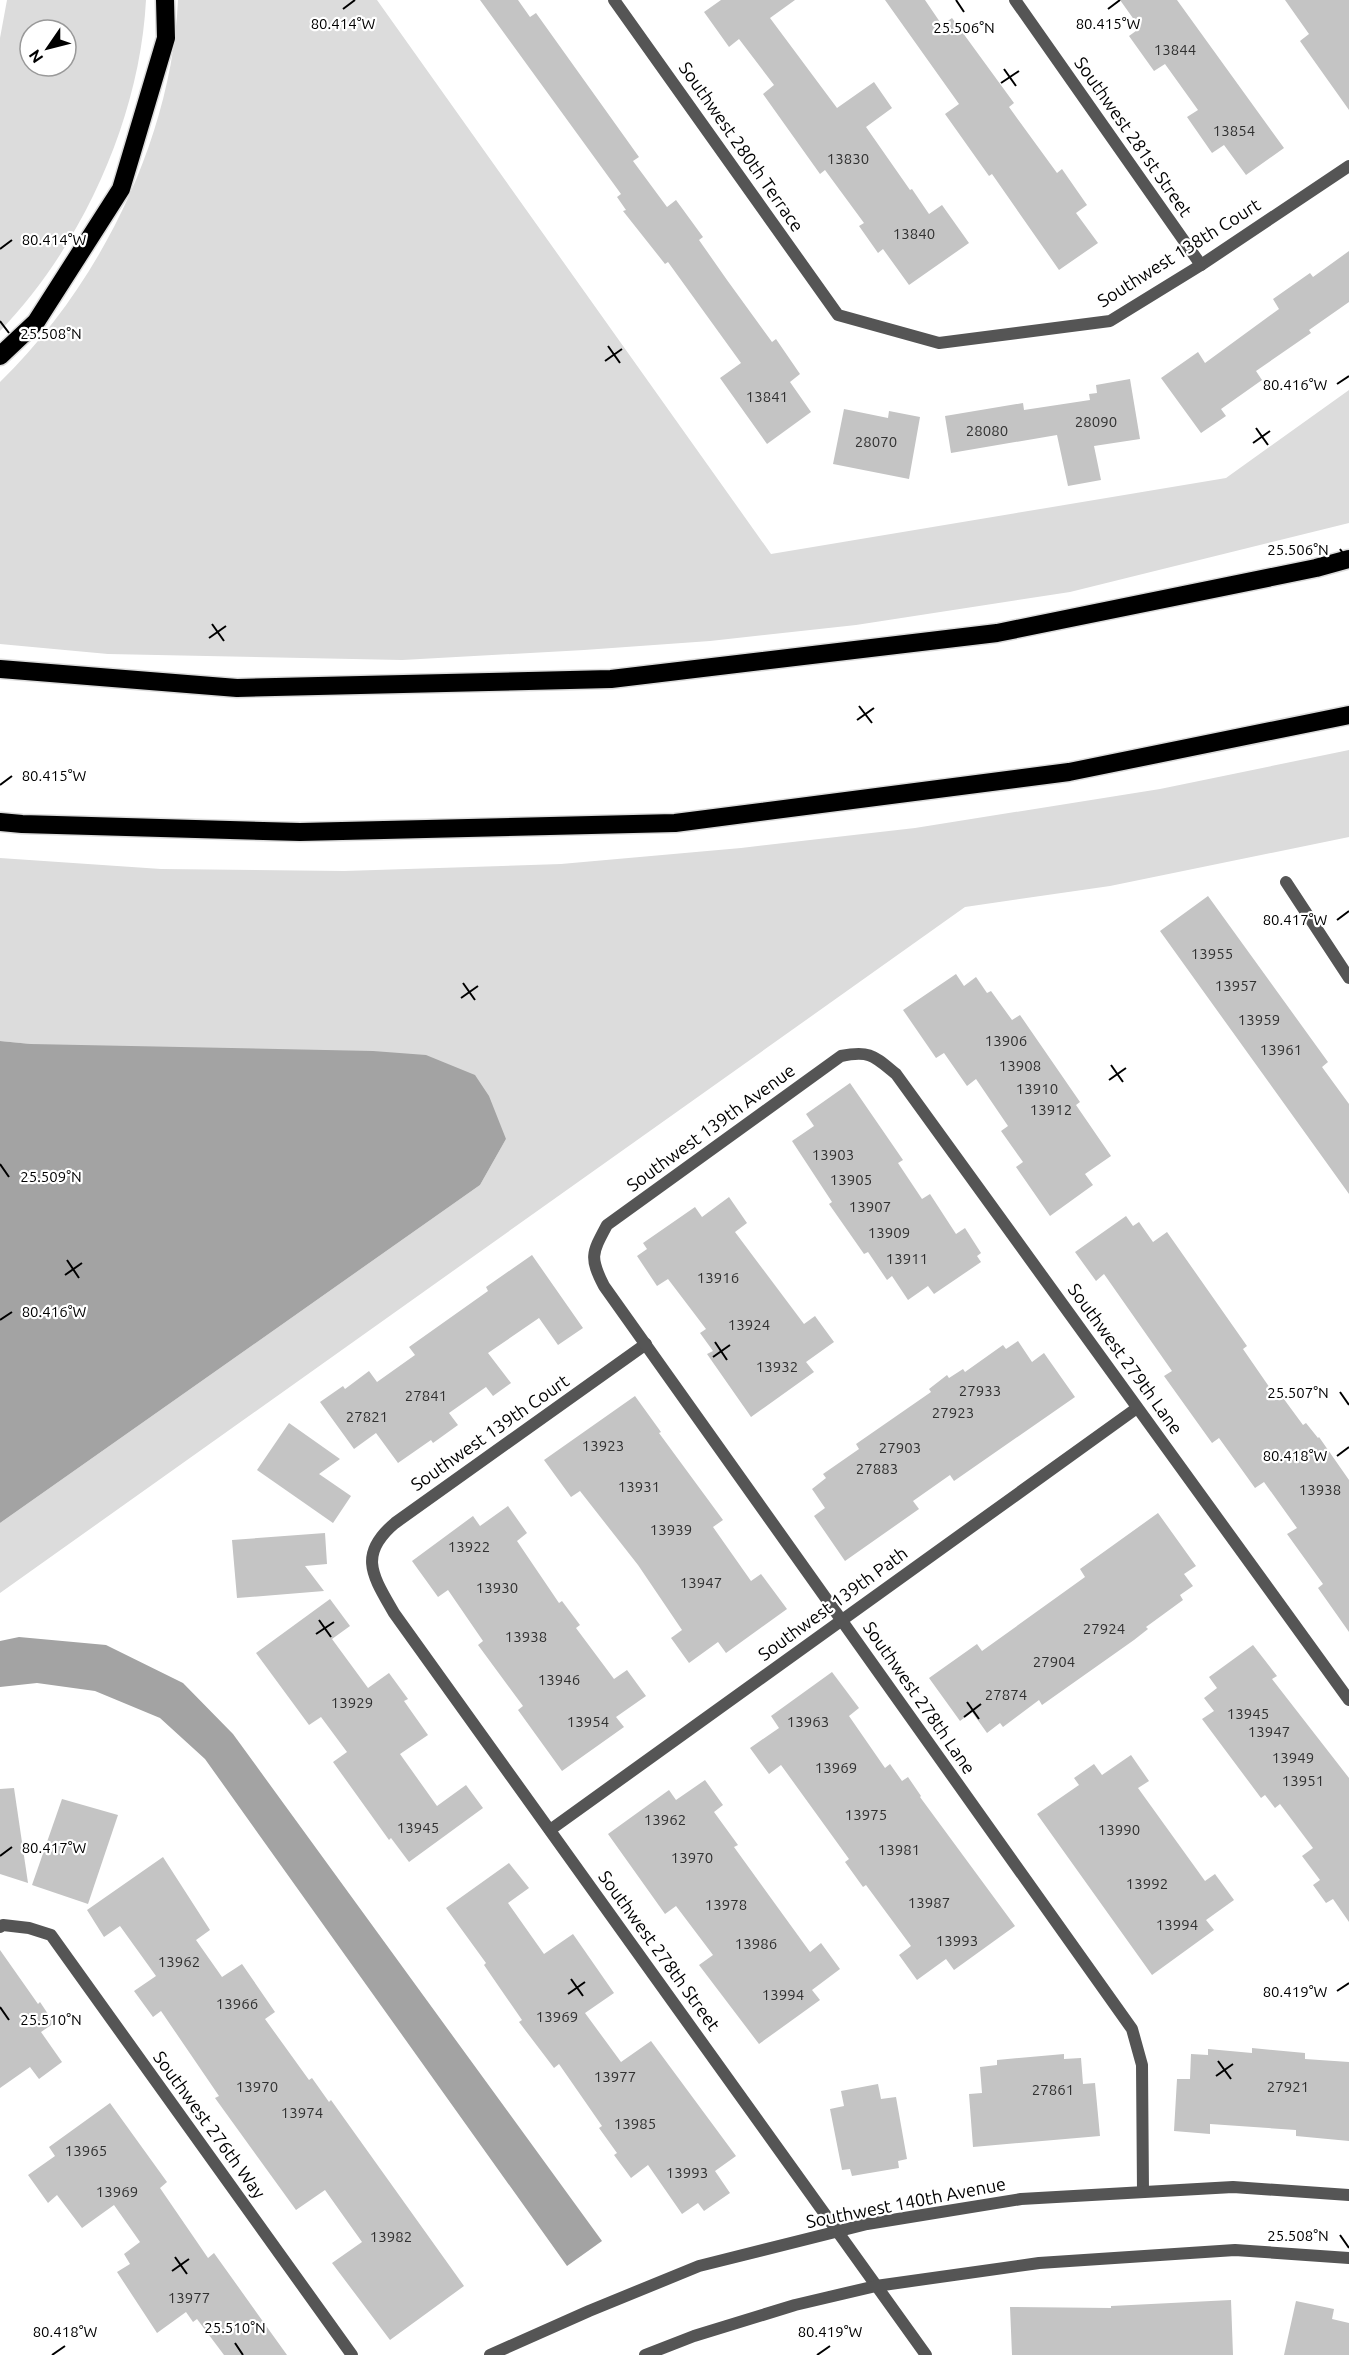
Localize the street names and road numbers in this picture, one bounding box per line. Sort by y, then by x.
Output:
street label: Southwest 281st Street [1071,53,1197,220]
street label: Southwest 280th Terrace [676,58,808,235]
street label: Southwest 138th Court [1093,194,1264,310]
street label: Southwest 139th Avenue [622,1059,798,1195]
street label: Southwest 279th Lane [1065,1279,1187,1438]
street label: Southwest 139th Court [407,1370,572,1494]
street label: Southwest 139th Path [754,1542,911,1664]
street label: Southwest 278th Lane [860,1618,980,1777]
street label: Southwest 278th Street [595,1867,725,2034]
street label: Southwest 276th Way [150,2047,270,2202]
street label: Southwest 140th Avenue [804,2173,1007,2231]

